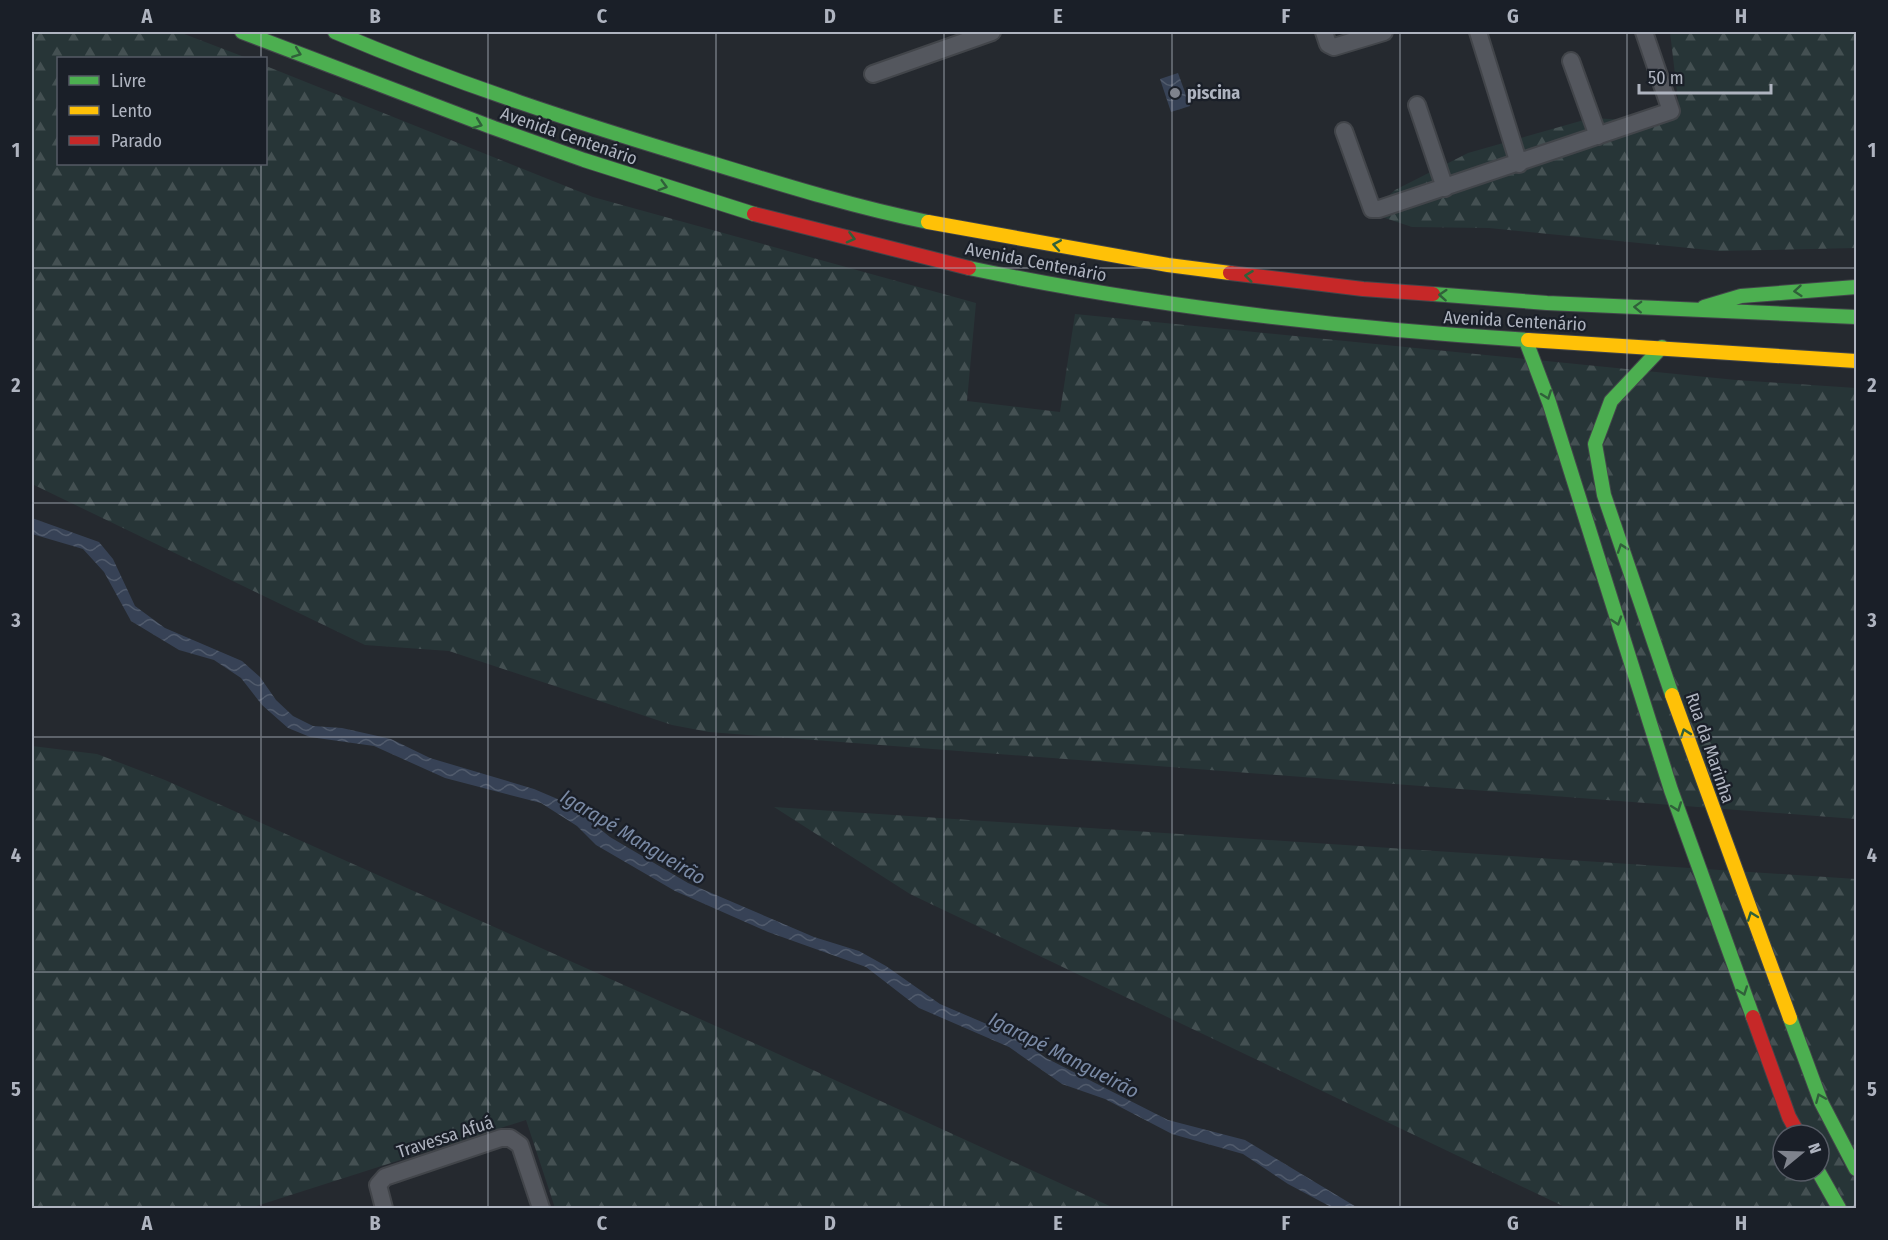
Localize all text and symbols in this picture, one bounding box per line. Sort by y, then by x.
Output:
text: A [141,4,154,28]
text: B [369,4,381,28]
text: C [597,4,608,28]
text: D [824,4,836,28]
text: E [1053,4,1063,28]
text: F [1282,4,1291,28]
text: G [1507,4,1519,28]
text: H [1735,4,1747,28]
one-way arrow [290,46,301,58]
legend [57,57,267,165]
scale bar [1639,57,1771,95]
text: 50 m [1648,67,1684,89]
text: Livre [111,70,146,92]
place label: piscina [1187,82,1240,104]
marker: piscina [1168,86,1182,100]
text: Lento [111,100,152,122]
street label: Avenida Centenário [498,102,640,170]
one-way arrow [473,116,483,129]
text: Parado [111,130,162,152]
text: 1 [12,138,20,162]
text: 1 [1868,138,1876,162]
one-way arrow [657,179,668,191]
one-way arrow [846,231,856,244]
street label: Avenida Centenário [964,238,1108,286]
one-way arrow [1052,240,1061,252]
one-way arrow [1245,270,1254,282]
one-way arrow [1794,284,1803,297]
one-way arrow [1439,289,1448,302]
one-way arrow [1633,301,1642,314]
street label: Avenida Centenário [1443,306,1587,336]
text: 2 [10,373,21,397]
text: 2 [1866,373,1877,397]
one-way arrow [1539,389,1552,400]
one-way arrow [1617,543,1629,554]
text: 3 [10,608,21,632]
text: 3 [1866,608,1877,632]
one-way arrow [1610,615,1623,626]
street label: Rua da Marinha [1681,690,1739,806]
one-way arrow [1679,728,1692,739]
water label: Igarapé Mangueirão [556,784,710,890]
one-way arrow [1670,801,1683,812]
text: 4 [11,843,21,867]
text: 4 [1867,843,1877,867]
one-way arrow [1746,911,1759,922]
one-way arrow [1736,985,1749,995]
water label: Igarapé Mangueirão [985,1007,1143,1103]
text: 5 [11,1077,21,1101]
text: 5 [1867,1077,1877,1101]
one-way arrow [1815,1094,1827,1105]
street label: Travessa Afuá [394,1111,496,1163]
north arrow [1771,1123,1831,1183]
text: N [1804,1141,1825,1156]
text: A [141,1211,154,1235]
text: B [369,1211,381,1235]
text: C [597,1211,608,1235]
text: D [824,1211,836,1235]
text: E [1053,1211,1063,1235]
text: F [1282,1211,1291,1235]
text: G [1507,1211,1519,1235]
text: H [1735,1211,1747,1235]

